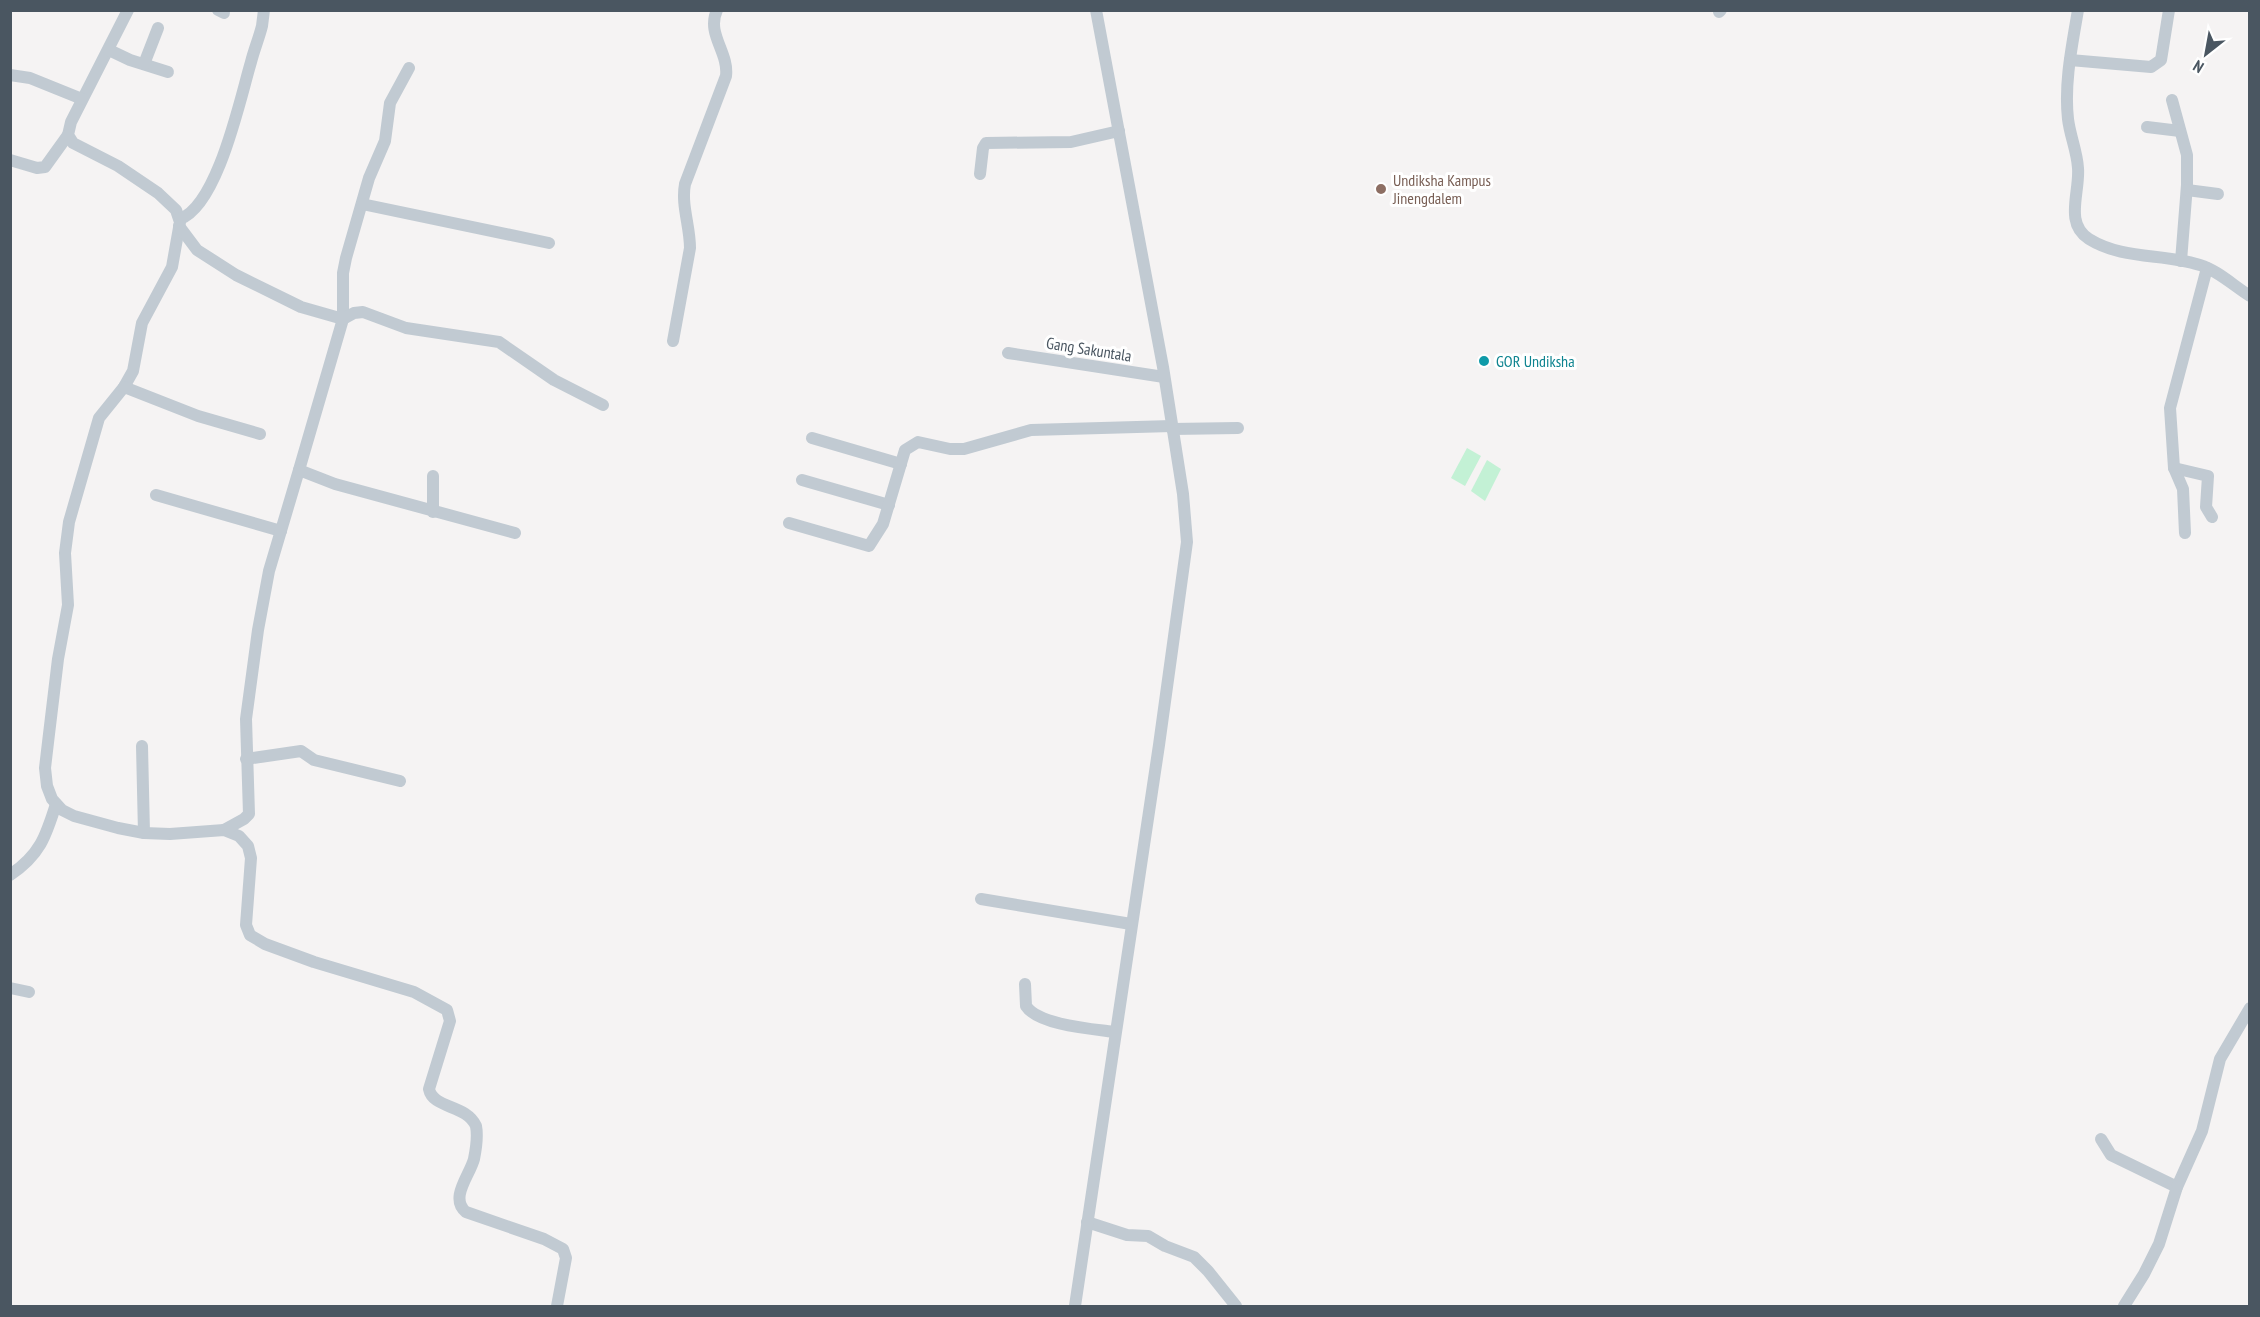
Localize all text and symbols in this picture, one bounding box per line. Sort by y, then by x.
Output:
north arrow [2176,24,2236,84]
text: N [2189,56,2207,78]
place label: Undiksha Kampus Jinengdalem [1392,170,1491,208]
marker: Undiksha Kampus Jinengdalem [1374,182,1388,196]
street label: Gang Sakuntala [1045,332,1133,366]
place label: GOR Undiksha [1496,351,1575,371]
marker: GOR Undiksha [1477,354,1491,368]

